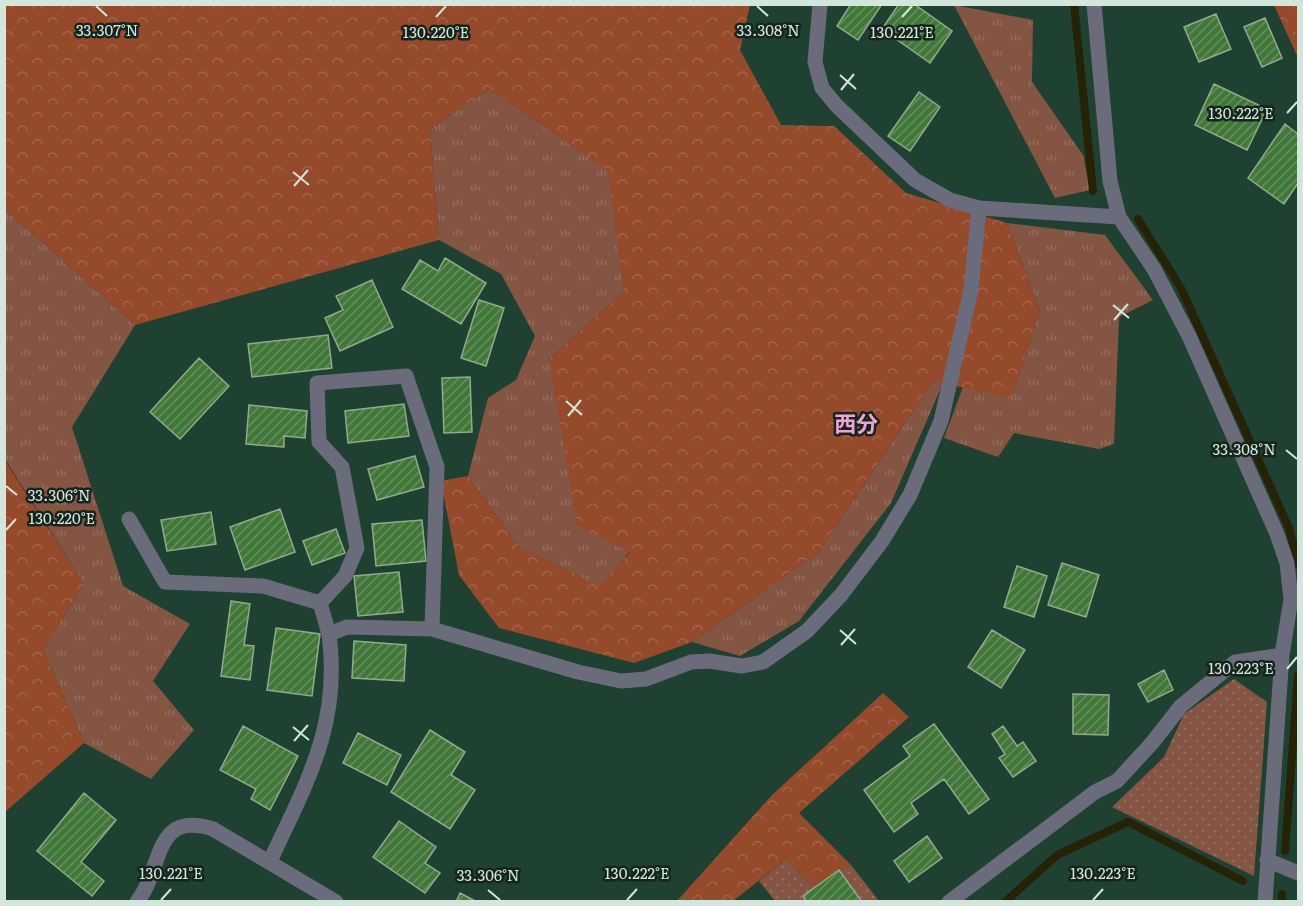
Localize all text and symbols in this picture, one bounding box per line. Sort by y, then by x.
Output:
text: 33.307°N [76,18,138,41]
text: 33.308°N [736,18,800,41]
text: 130.220°E [403,20,469,43]
text: 130.221°E [870,20,934,43]
text: 130.222°E [1208,101,1274,124]
district label: 西分 [834,406,878,439]
text: 33.308°N [1212,437,1276,460]
text: 33.306°N [27,483,91,506]
text: 130.220°E [29,506,95,529]
text: 130.223°E [1208,656,1274,679]
text: 130.221°E [139,861,203,884]
text: 130.222°E [604,861,670,884]
text: 130.223°E [1070,861,1136,884]
text: 33.306°N [456,863,520,886]

